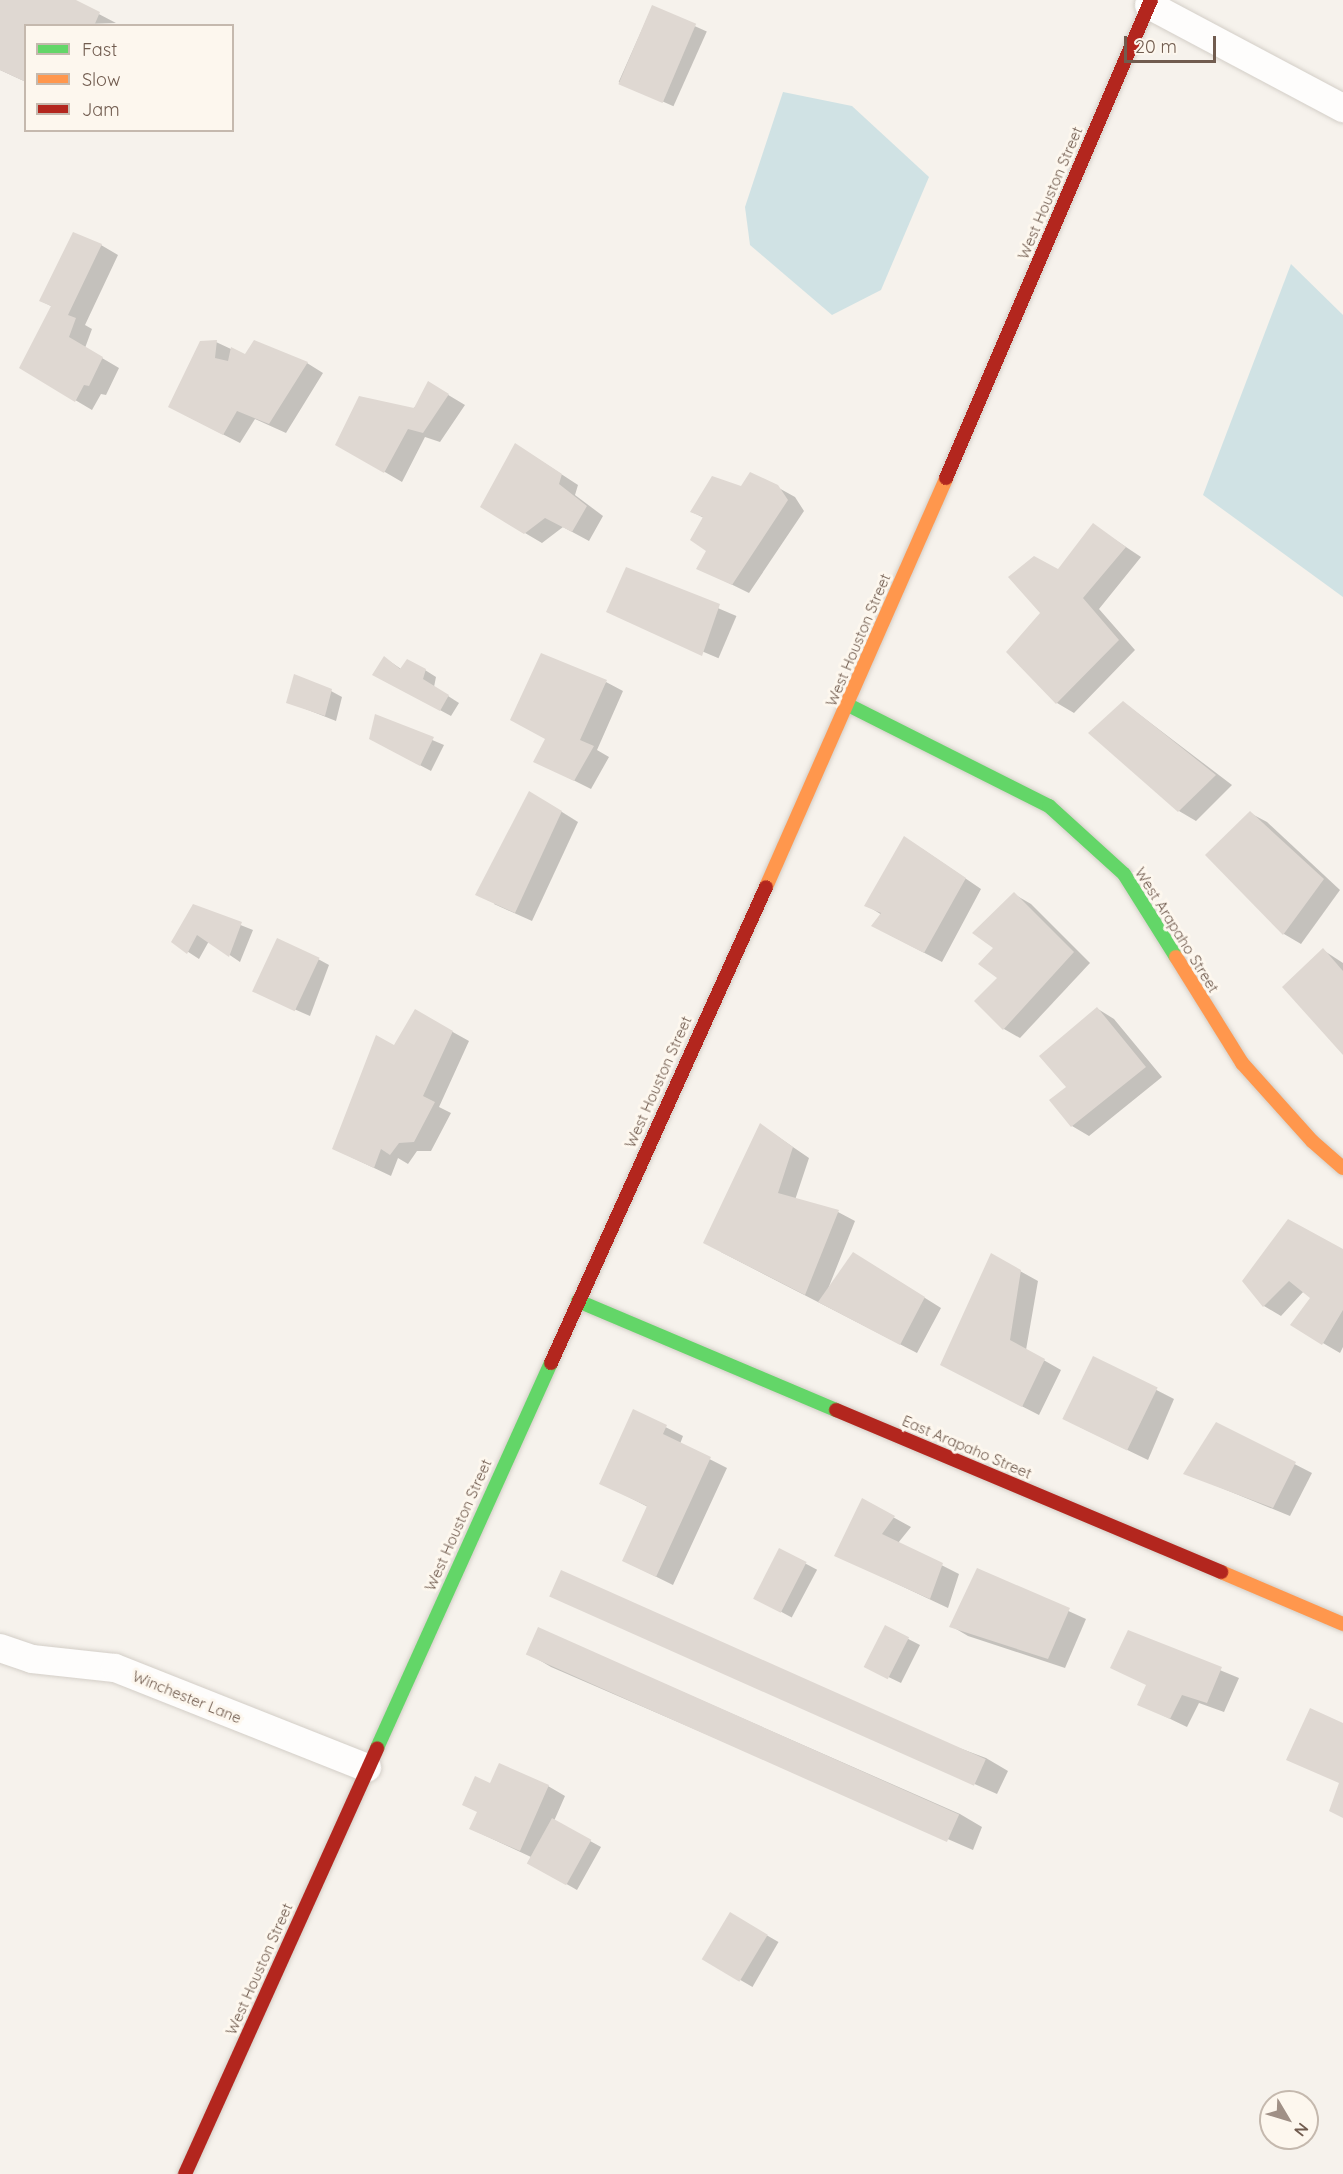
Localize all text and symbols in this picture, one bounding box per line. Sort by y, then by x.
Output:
legend [24,24,234,132]
scale bar [1127,24,1218,62]
text: 20 m [1135,35,1177,58]
text: Fast [82,38,117,61]
text: Slow [82,68,120,91]
text: Jam [82,98,120,121]
street label: West Houston Street [1014,124,1086,262]
street label: West Houston Street [822,571,894,709]
street label: West Arapaho Street [1131,864,1223,996]
street label: West Houston Street [621,1013,695,1151]
street label: East Arapaho Street [899,1412,1035,1482]
street label: West Houston Street [421,1456,495,1594]
street label: Winchester Lane [130,1667,244,1727]
street label: West Houston Street [222,1900,296,2038]
north arrow [1259,2090,1319,2150]
text: N [1290,2119,1313,2141]

